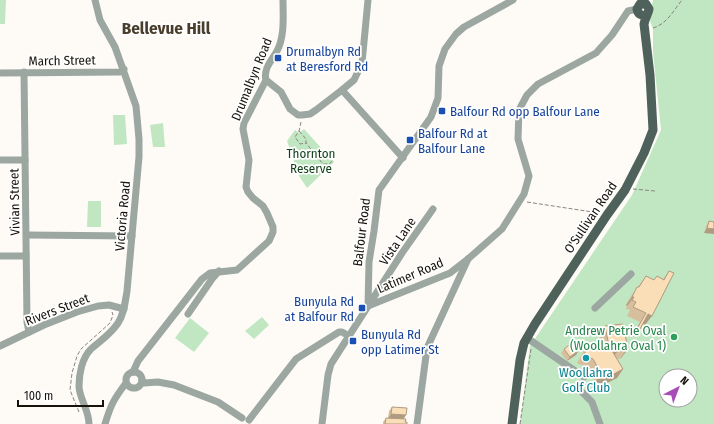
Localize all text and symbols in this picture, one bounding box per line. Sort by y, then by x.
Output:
district label: Bellevue Hill [122,18,211,39]
street label: Drumalbyn Road [228,36,275,123]
place label: Drumalbyn Rd at Beresford Rd [286,44,368,74]
street label: March Street [28,52,96,69]
marker: Drumalbyn Rd at Beresford Rd [273,53,283,63]
place label: Balfour Rd opp Balfour Lane [450,104,600,119]
marker: Balfour Rd opp Balfour Lane [437,106,447,116]
place label: Balfour Rd at Balfour Lane [418,126,488,156]
marker: Balfour Rd at Balfour Lane [405,135,415,145]
park label: Thornton Reserve [287,146,335,176]
street label: Vivian Street [6,168,23,236]
street label: O'Sullivan Road [561,179,620,256]
street label: Victoria Road [112,180,133,252]
street label: Balfour Road [350,197,373,267]
street label: Vista Lane [376,215,419,268]
street label: Latimer Road [375,255,446,296]
street label: Rivers Street [23,290,92,329]
place label: Bunyula Rd at Balfour Rd [285,294,354,324]
marker: Bunyula Rd at Balfour Rd [357,303,367,313]
place label: Andrew Petrie Oval (Woollahra Oval 1) [565,323,667,353]
place label: Bunyula Rd opp Latimer St [361,327,440,357]
marker: Andrew Petrie Oval (Woollahra Oval 1) [669,332,679,342]
marker: Bunyula Rd opp Latimer St [348,336,358,346]
marker: Woollahra Golf Club [581,353,591,363]
place label: Woollahra Golf Club [559,365,613,395]
north arrow [658,368,698,408]
text: N [678,374,691,388]
scale bar [18,382,103,408]
text: 100 m [24,389,53,403]

